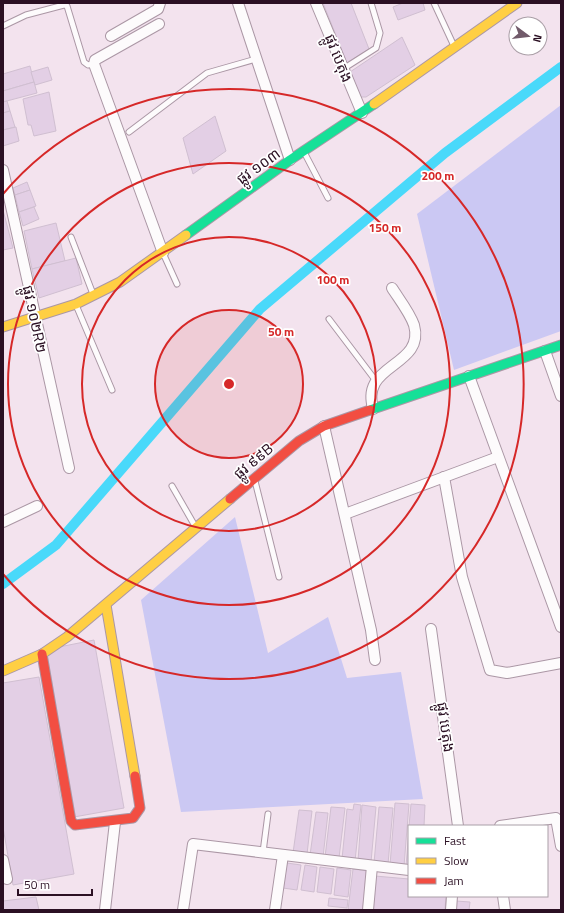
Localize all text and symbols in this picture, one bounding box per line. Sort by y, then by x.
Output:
north arrow [508,16,548,56]
street label: ផ្លូវ បេតុង [317,30,359,87]
text: N [529,33,546,44]
street label: ផ្លូវ ១០៣ [231,142,286,192]
text: 200 m [422,166,454,185]
text: 150 m [369,218,401,237]
text: 100 m [317,270,349,289]
street label: ផ្លូវ ១០២R២ [14,283,53,355]
text: 50 m [268,322,294,341]
centre of rings [222,377,236,391]
street label: ផ្លូវ ៩៩B [228,437,280,486]
street label: ផ្លូវ បេតុង [429,700,461,754]
legend [408,825,548,897]
text: Fast [444,831,467,850]
text: Slow [444,851,469,870]
scale bar [18,871,92,897]
text: Jam [444,871,464,890]
text: 50 m [24,875,50,894]

